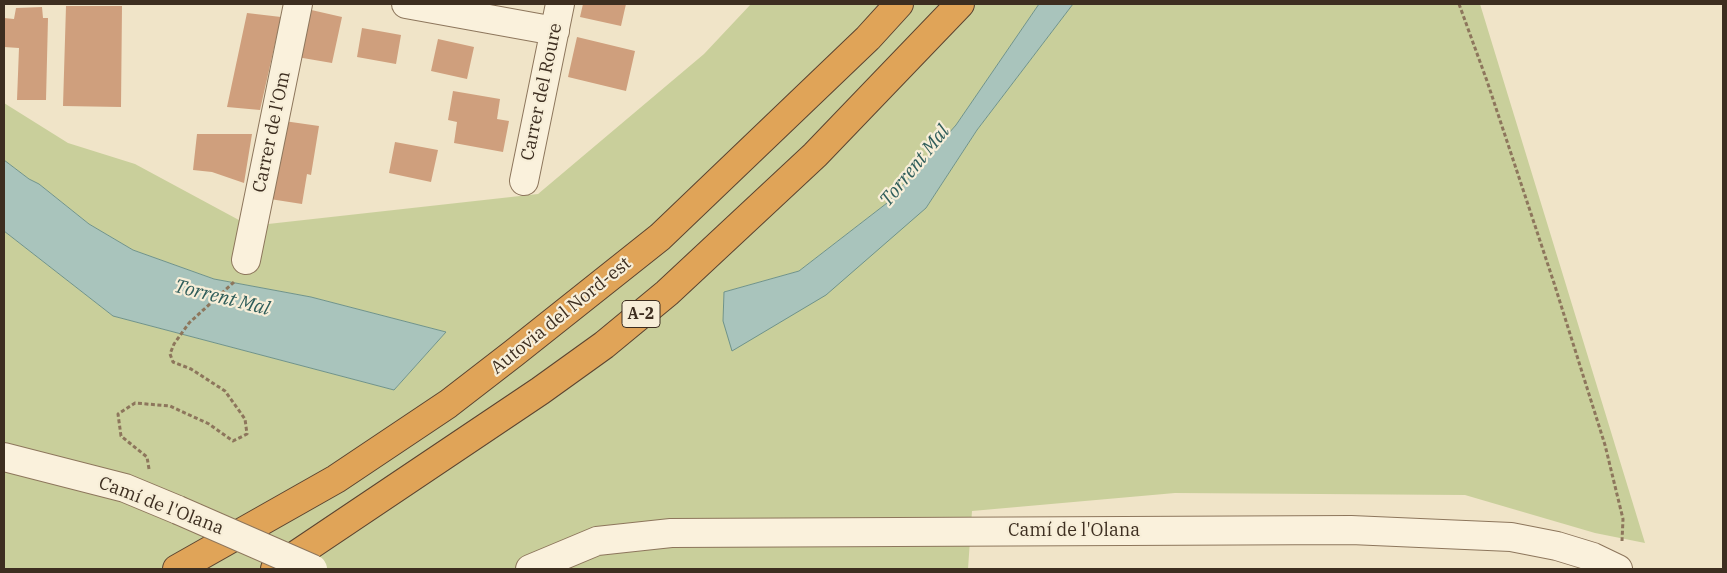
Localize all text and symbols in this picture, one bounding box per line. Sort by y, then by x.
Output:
street label: Carrer del Roure [517,21,567,163]
street label: Carrer de l'Om [249,69,295,195]
water label: Torrent Mal [875,121,955,211]
street label: Autovia del Nord-est [487,253,635,379]
water label: Torrent Mal [172,275,272,321]
road number: A-2 [622,300,660,328]
street label: Camí de l'Olana [95,472,227,540]
street label: Camí de l'Olana [1008,520,1140,542]

